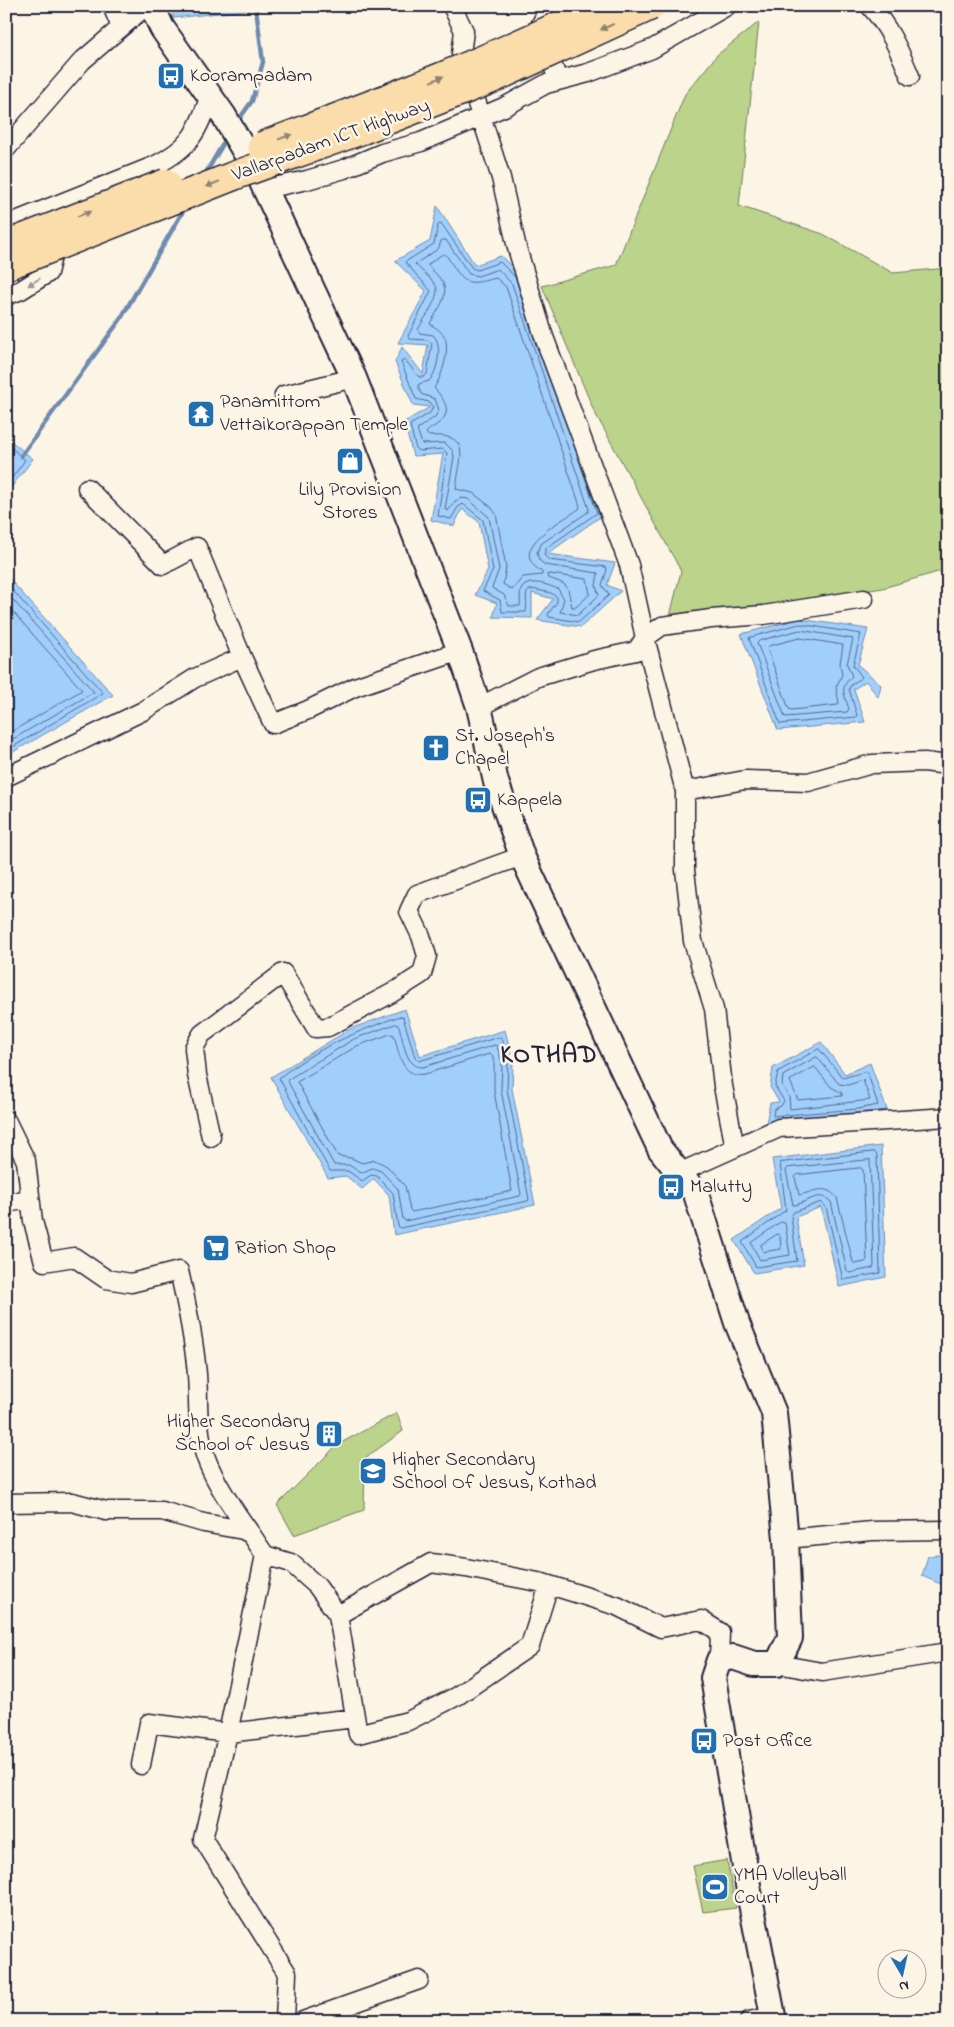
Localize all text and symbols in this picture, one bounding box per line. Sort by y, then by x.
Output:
one-way arrow [600,23,614,31]
bus stop icon: Koorampadam [156,61,186,91]
place label: Koorampadam [190,62,312,91]
one-way arrow [430,75,444,83]
street label: Vallarpadam ICT Highway [227,92,434,192]
one-way arrow [278,133,292,141]
one-way arrow [205,181,220,189]
one-way arrow [77,210,92,218]
one-way arrow [28,277,41,286]
place label: Panamittom Vettaikorappan Temple [219,388,408,440]
temple icon: Panamittom Vettaikorappan Temple [186,399,216,429]
shop icon: Lily Provision Stores [335,446,365,476]
place label: Lily Provision Stores [299,476,402,528]
place label: St. Joseph's Chapel [455,722,555,774]
church icon: St. Joseph's Chapel [421,733,451,763]
bus stop icon: Kappela [463,785,493,815]
place label: Kappela [497,786,562,815]
district label: KOTHAD [500,1038,598,1074]
bus stop icon: Malutty [656,1172,686,1202]
place label: Malutty [690,1173,752,1202]
supermarket icon: Ration Shop [201,1233,231,1263]
place label: Ration Shop [235,1234,336,1263]
place label: Higher Secondary School of Jesus [167,1408,310,1460]
building icon: Higher Secondary School of Jesus [314,1419,344,1449]
place label: Higher Secondary School Of Jesus, Kothad [392,1446,596,1498]
school or university icon: Higher Secondary School Of Jesus, Kothad [358,1456,388,1486]
bus stop icon: Post Office [689,1726,719,1756]
place label: Post Office [723,1727,812,1756]
place label: YMA Volleyball Court [734,1861,847,1913]
sports icon: YMA Volleyball Court [700,1872,730,1902]
north arrow [876,1950,926,2000]
text: N [897,1974,910,1996]

